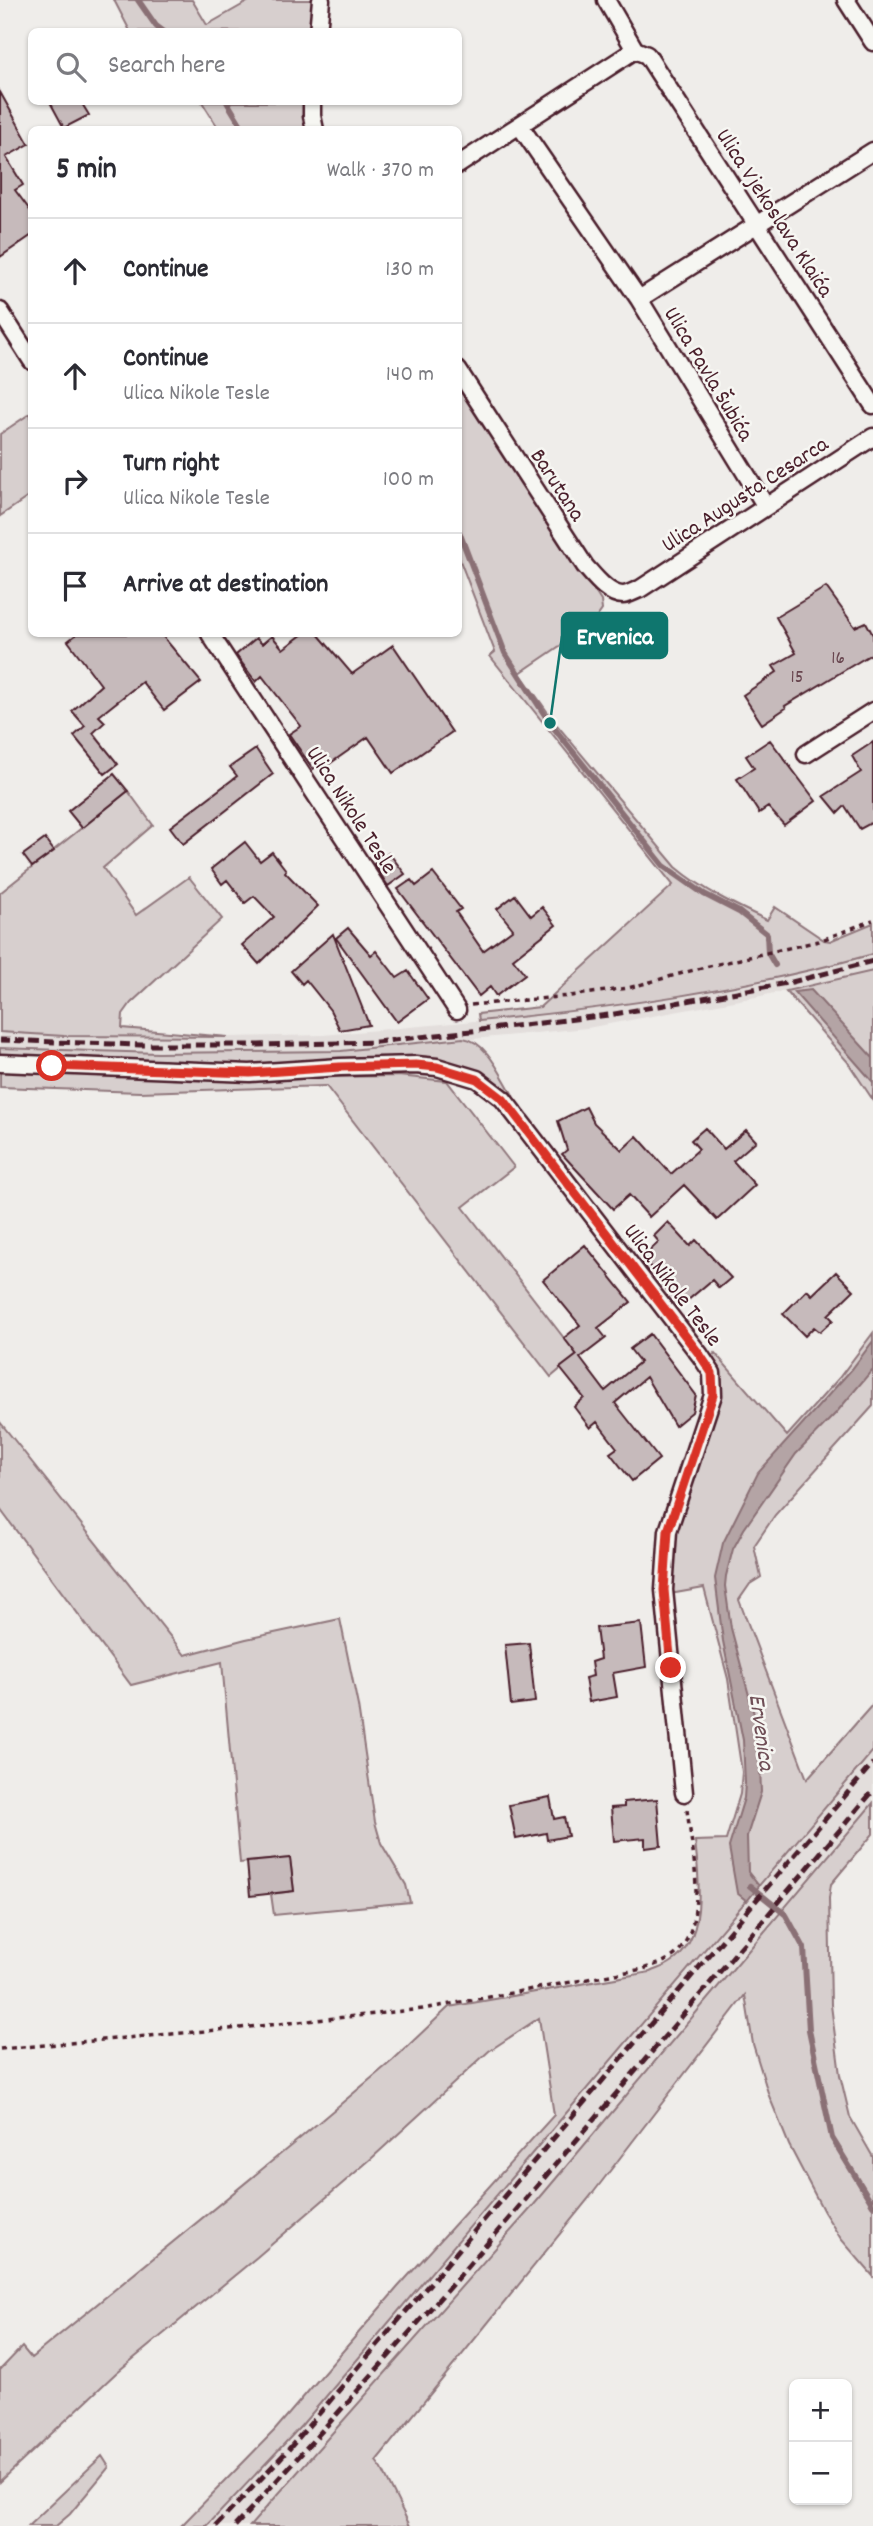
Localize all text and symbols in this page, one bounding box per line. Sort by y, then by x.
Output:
search box [28,28,462,105]
icon: search [52,48,90,86]
text: Search here [108,48,226,85]
street label: Ulica Vjekoslava Klaića [706,123,841,306]
text: 5 min [56,150,117,193]
text: Walk · 370 m [327,155,434,188]
icon: ahead [56,252,94,290]
text: Continue [123,252,208,289]
text: 130 m [385,254,434,287]
street label: Ulica Pavla Šubića [654,301,761,449]
text: Continue [123,341,208,378]
icon: ahead [56,357,94,395]
text: 140 m [386,359,434,392]
text: Ulica Nikole Tesle [123,378,270,411]
street label: Ulica Augusta Cesarca [656,429,837,562]
street label: Barutana [520,443,593,530]
text: Turn right [123,446,220,483]
icon: right [56,462,94,500]
text: 100 m [383,464,434,497]
text: Ulica Nikole Tesle [123,483,270,516]
icon: arrive [56,567,94,605]
text: Arrive at destination [123,567,328,604]
callout: Ervenica [562,613,667,658]
text: Ervenica [577,622,654,656]
house number: 16 [831,646,845,673]
house number: 15 [791,665,803,692]
street label: Ulica Nikole Tesle [296,740,404,881]
route start [36,1050,67,1081]
street label: Ulica Nikole Tesle [614,1218,729,1355]
route end [655,1652,686,1683]
water label: Ervenica [738,1692,782,1775]
map controls [789,2379,852,2505]
button: + [789,2379,852,2442]
button: − [789,2442,852,2505]

